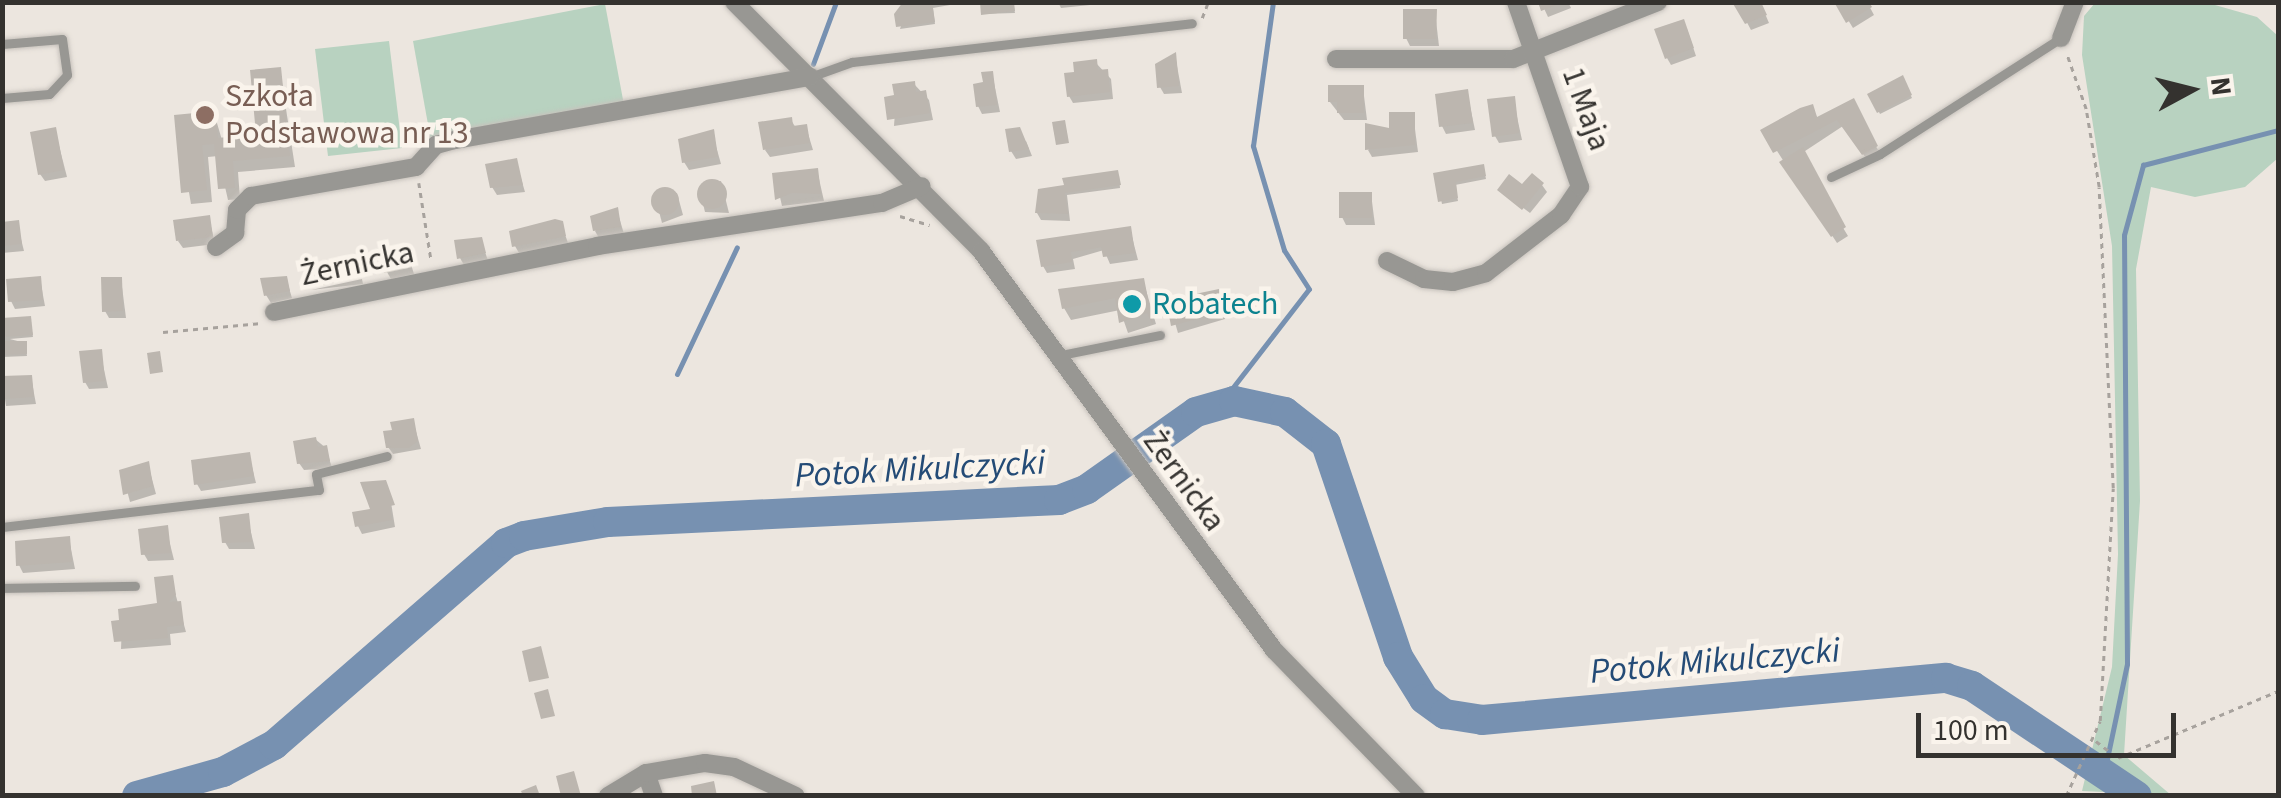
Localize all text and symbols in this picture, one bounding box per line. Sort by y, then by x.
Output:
north arrow [2141,40,2241,140]
street label: 1 Maja [1553,62,1619,156]
text: N [2200,75,2242,98]
place label: Szkoła Podstawowa nr 13 [225,78,469,153]
marker: Szkoła Podstawowa nr 13 [194,104,216,126]
street label: Żernicka [297,233,417,295]
place label: Robatech [1152,285,1278,323]
marker: Robatech [1121,293,1143,315]
street label: Żernicka [1135,423,1233,539]
water label: Potok Mikulczycki [794,441,1046,497]
water label: Potok Mikulczycki [1588,629,1842,693]
scale bar [1921,693,2181,755]
text: 100 m [1933,709,2009,752]

